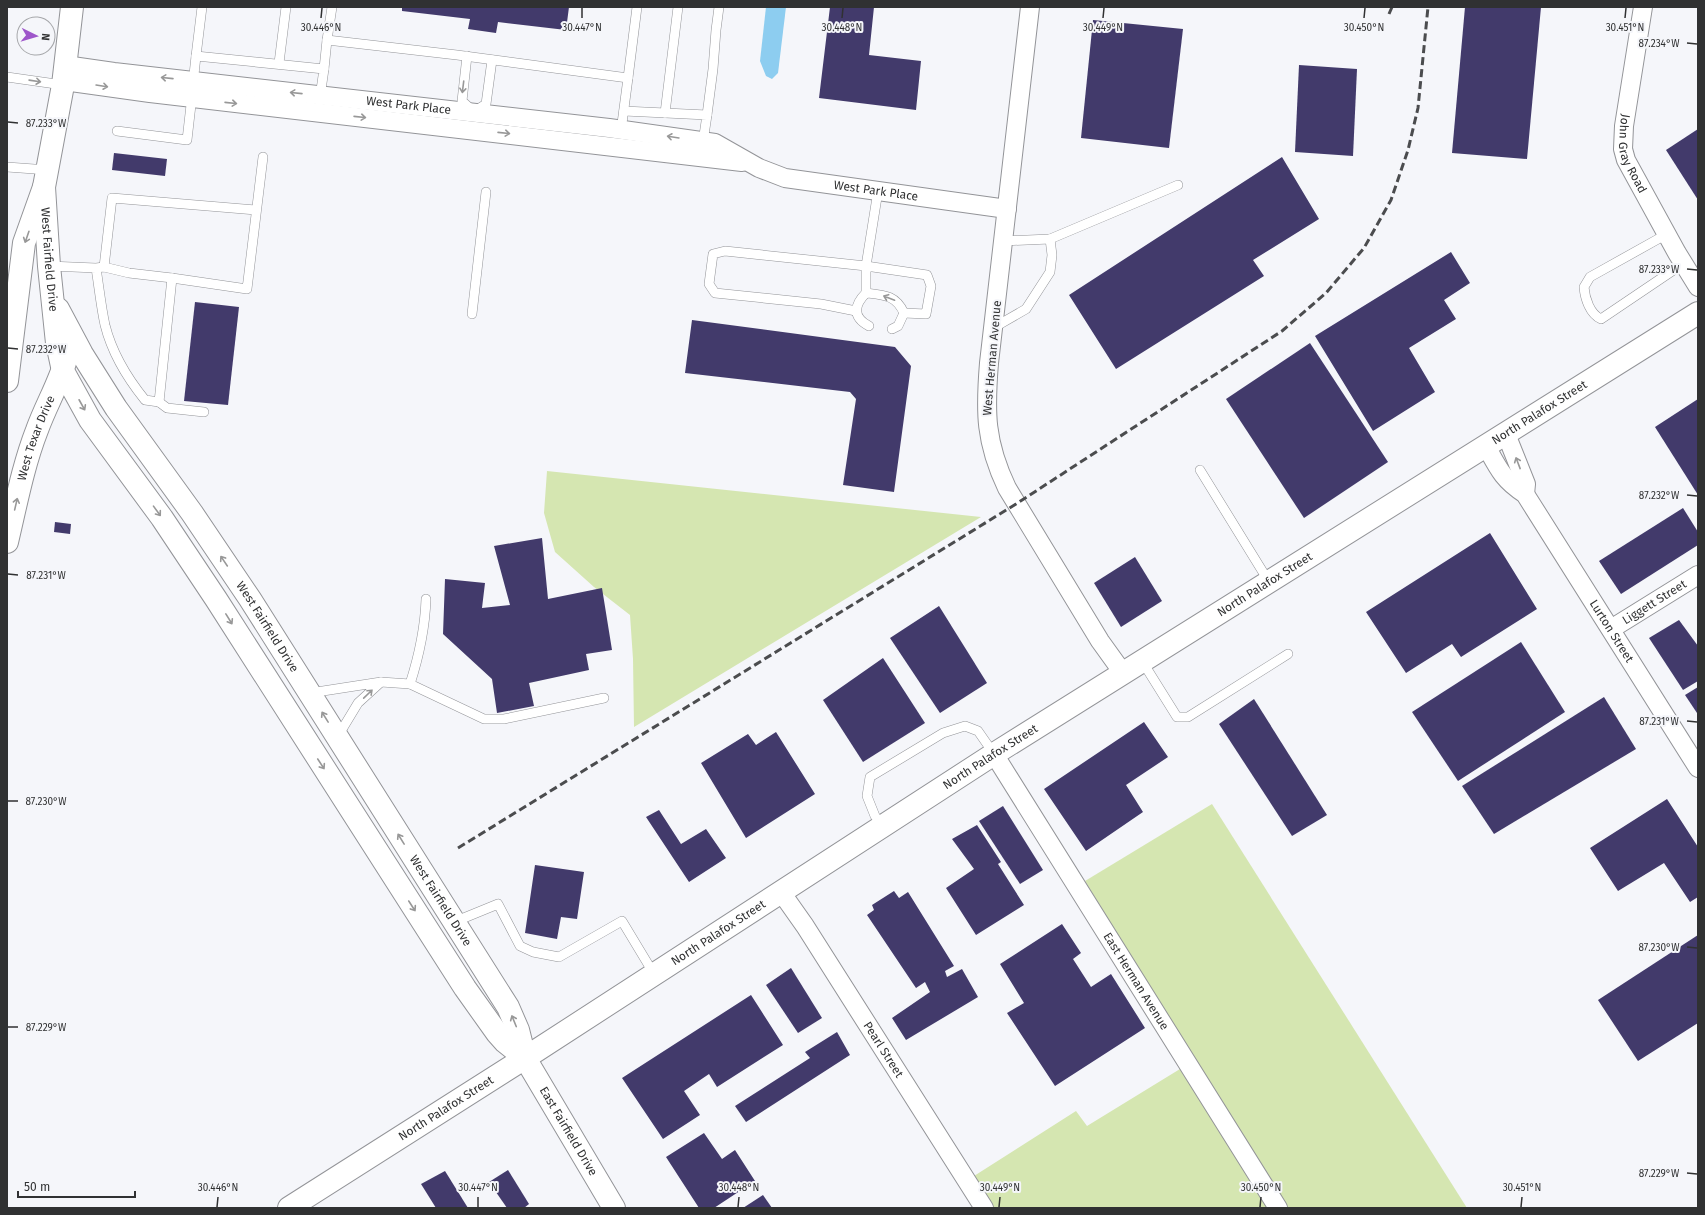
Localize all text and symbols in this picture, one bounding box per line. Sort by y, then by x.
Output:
north arrow [16,16,56,56]
text: 30.446°N [301,22,341,34]
text: 30.447°N [562,22,602,34]
text: 30.448°N [822,22,862,34]
text: 30.449°N [1083,22,1123,34]
text: 30.450°N [1344,22,1384,34]
text: 30.451°N [1606,22,1644,34]
text: N [39,33,52,41]
text: 87.234°W [1639,38,1680,50]
one-way arrow [161,74,174,82]
one-way arrow [28,77,41,85]
one-way arrow [459,80,467,93]
one-way arrow [95,82,108,90]
one-way arrow [290,89,303,96]
street label: West Park Place [365,94,452,117]
one-way arrow [224,99,237,106]
one-way arrow [353,113,366,121]
street label: John Gray Road [1616,113,1650,195]
text: 87.233°W [26,118,67,130]
one-way arrow [497,130,510,137]
one-way arrow [667,133,680,141]
street label: West Park Place [833,178,919,204]
street label: West Fairfield Drive [38,207,61,312]
one-way arrow [22,231,30,243]
text: 87.233°W [1639,264,1680,276]
one-way arrow [883,293,895,301]
street label: West Herman Avenue [980,300,1004,416]
text: 87.232°W [26,344,67,356]
street label: North Palafox Street [1489,377,1590,447]
street label: West Texar Drive [15,393,58,482]
one-way arrow [79,399,87,411]
one-way arrow [1514,458,1522,470]
text: 87.232°W [1639,490,1680,502]
one-way arrow [12,498,20,511]
one-way arrow [152,506,161,517]
street label: North Palafox Street [1215,549,1315,619]
one-way arrow [220,556,228,567]
text: 87.231°W [26,570,67,582]
street label: Liggett Street [1620,577,1689,627]
street label: West Fairfield Drive [233,579,301,675]
street label: Lurton Street [1587,597,1637,666]
one-way arrow [225,613,233,624]
one-way arrow [363,689,373,699]
one-way arrow [321,712,329,723]
text: 87.231°W [1639,716,1680,728]
street label: North Palafox Street [940,721,1041,792]
one-way arrow [317,759,326,770]
text: 87.230°W [25,796,67,808]
one-way arrow [397,833,405,845]
street label: West Fairfield Drive [407,853,475,949]
street label: North Palafox Street [669,897,769,968]
one-way arrow [408,900,417,911]
street label: East Herman Avenue [1100,930,1172,1032]
text: 87.230°W [1638,942,1680,954]
one-way arrow [510,1015,518,1027]
street label: Pearl Street [861,1019,907,1081]
text: 87.229°W [26,1022,67,1034]
street label: North Palafox Street [396,1073,497,1144]
street label: East Fairfield Drive [537,1084,600,1178]
text: 87.229°W [1639,1168,1680,1180]
scale bar [18,1173,135,1199]
text: 50 m [24,1180,50,1194]
text: 30.446°N [198,1182,238,1194]
text: 30.447°N [458,1182,498,1194]
text: 30.448°N [719,1182,759,1194]
text: 30.449°N [980,1182,1020,1194]
text: 30.450°N [1241,1182,1281,1194]
text: 30.451°N [1503,1182,1541,1194]

